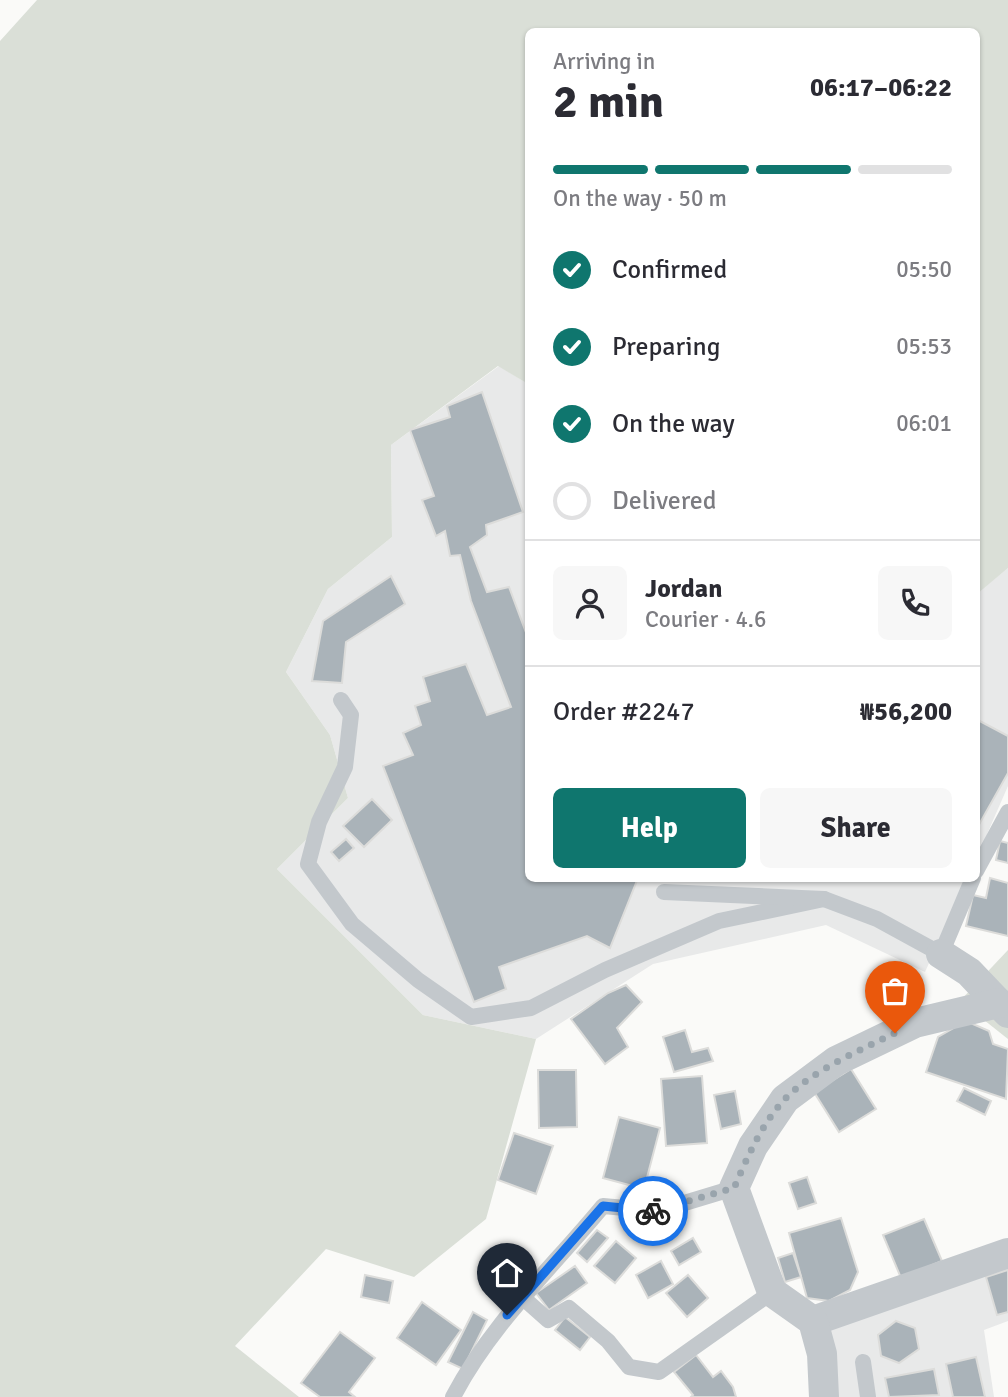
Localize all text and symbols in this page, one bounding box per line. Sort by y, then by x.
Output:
text: Arriving in [553,47,655,76]
text: 06:17–06:22 [810,72,952,104]
text: 2 min [553,74,664,130]
text: On the way · 50 m [553,184,727,213]
icon: check [553,251,591,289]
text: Confirmed [612,254,727,286]
text: 05:50 [896,255,952,284]
icon: check [553,328,591,366]
text: Preparing [612,331,720,363]
text: 05:53 [896,332,952,361]
icon: check [553,405,591,443]
text: On the way [612,408,735,440]
text: 06:01 [896,409,952,438]
text: Delivered [612,485,717,517]
button: person [553,566,627,640]
button: phone [878,566,952,640]
text: Jordan [645,573,722,605]
text: Courier · 4.6 [645,605,766,634]
text: Order #2247 [553,696,694,728]
text: ₩56,200 [860,696,952,728]
button: Help [553,788,746,868]
button: Share [760,788,952,868]
pin [865,961,925,1033]
icon: bag [876,972,914,1010]
courier [618,1176,688,1246]
icon: bike [634,1192,672,1230]
pin [477,1243,537,1315]
icon: home [488,1254,526,1292]

